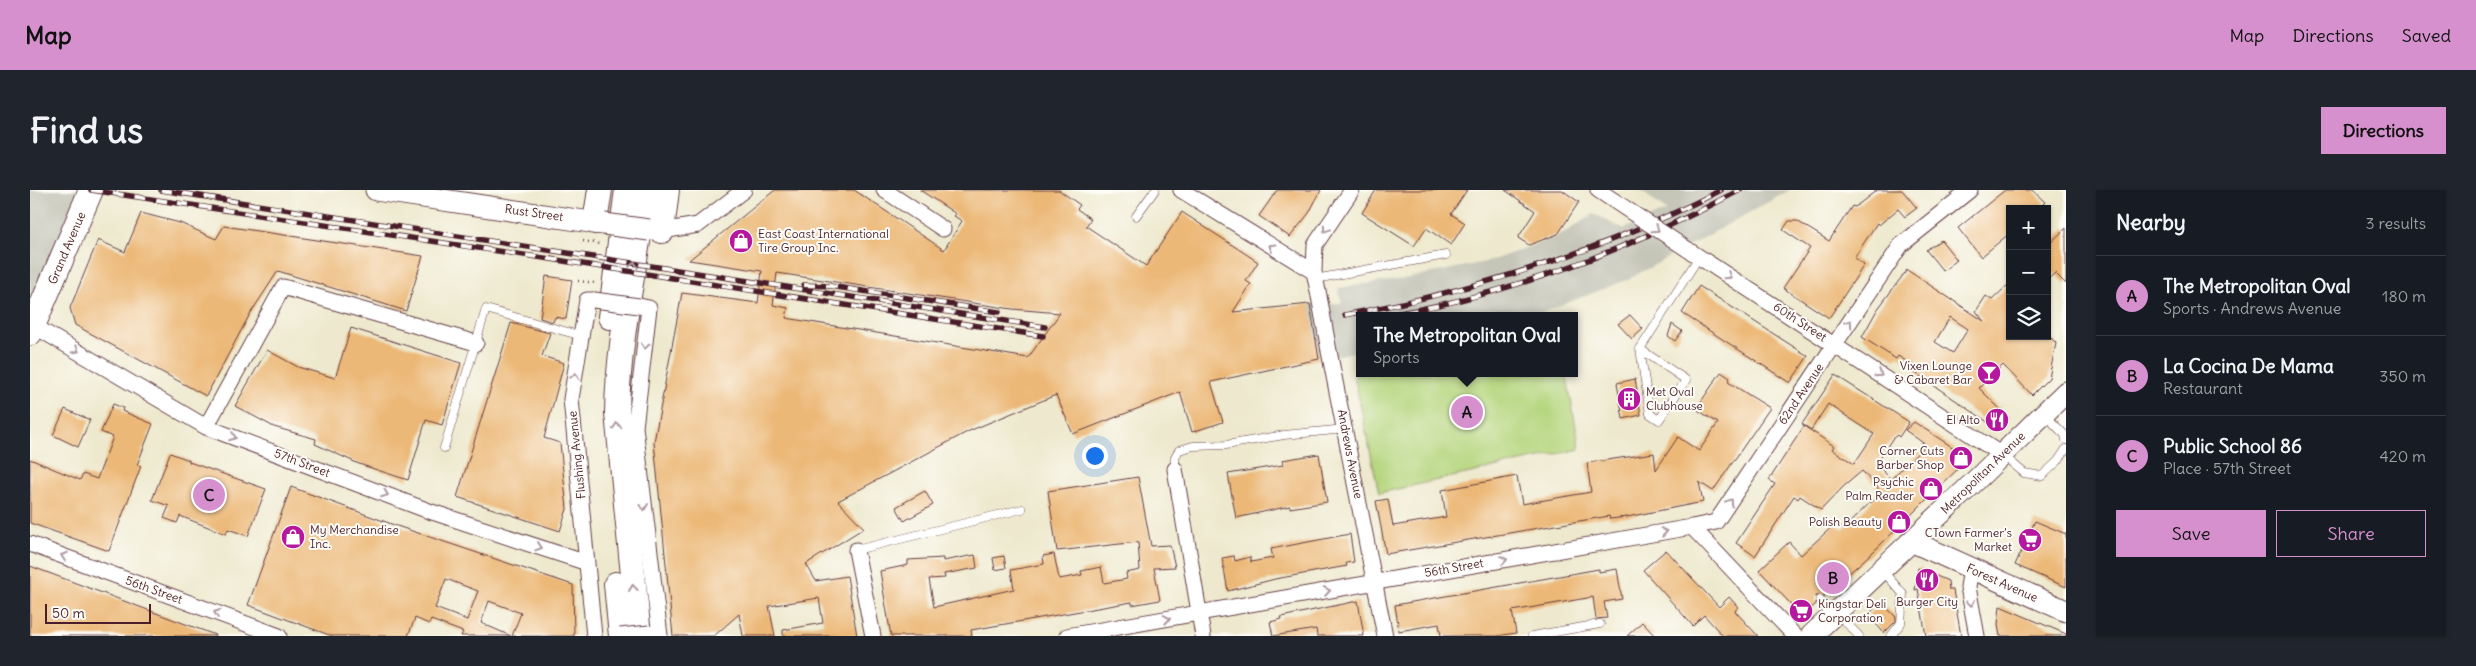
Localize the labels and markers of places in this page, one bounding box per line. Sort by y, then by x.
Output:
place label: East Coast International Tire Group Inc. [758,226,889,255]
shop icon: East Coast International Tire Group Inc. [728,228,754,254]
place label: Vixen Lounge & Cabaret Bar [1894,358,1972,387]
bar icon: Vixen Lounge & Cabaret Bar [1976,360,2002,386]
place label: Met Oval Clubhouse [1646,384,1703,413]
building icon: Met Oval Clubhouse [1616,386,1642,412]
pin: A [1451,393,1483,431]
restaurant icon: El Alto [1984,407,2010,433]
place label: El Alto [1946,412,1980,427]
place label: Corner Cuts Barber Shop [1876,443,1944,472]
shop icon: Corner Cuts Barber Shop [1948,445,1974,471]
place label: Psychic Palm Reader [1845,474,1914,503]
pin: C [193,476,225,514]
shop icon: Psychic Palm Reader [1918,476,1944,502]
shop icon: Polish Beauty [1886,509,1912,535]
place label: Polish Beauty [1809,514,1882,529]
place label: My Merchandise Inc. [310,522,399,551]
shop icon: My Merchandise Inc. [280,524,306,550]
place label: CTown Farmer’s Market [1925,525,2012,554]
supermarket icon: CTown Farmer’s Market [2017,527,2043,553]
pin: B [1817,559,1849,597]
restaurant icon: Burger City [1914,567,1940,593]
place label: Burger City [1896,594,1958,609]
place label: Kingstar Deli Corporation [1818,596,1886,625]
supermarket icon: Kingstar Deli Corporation [1788,598,1814,624]

